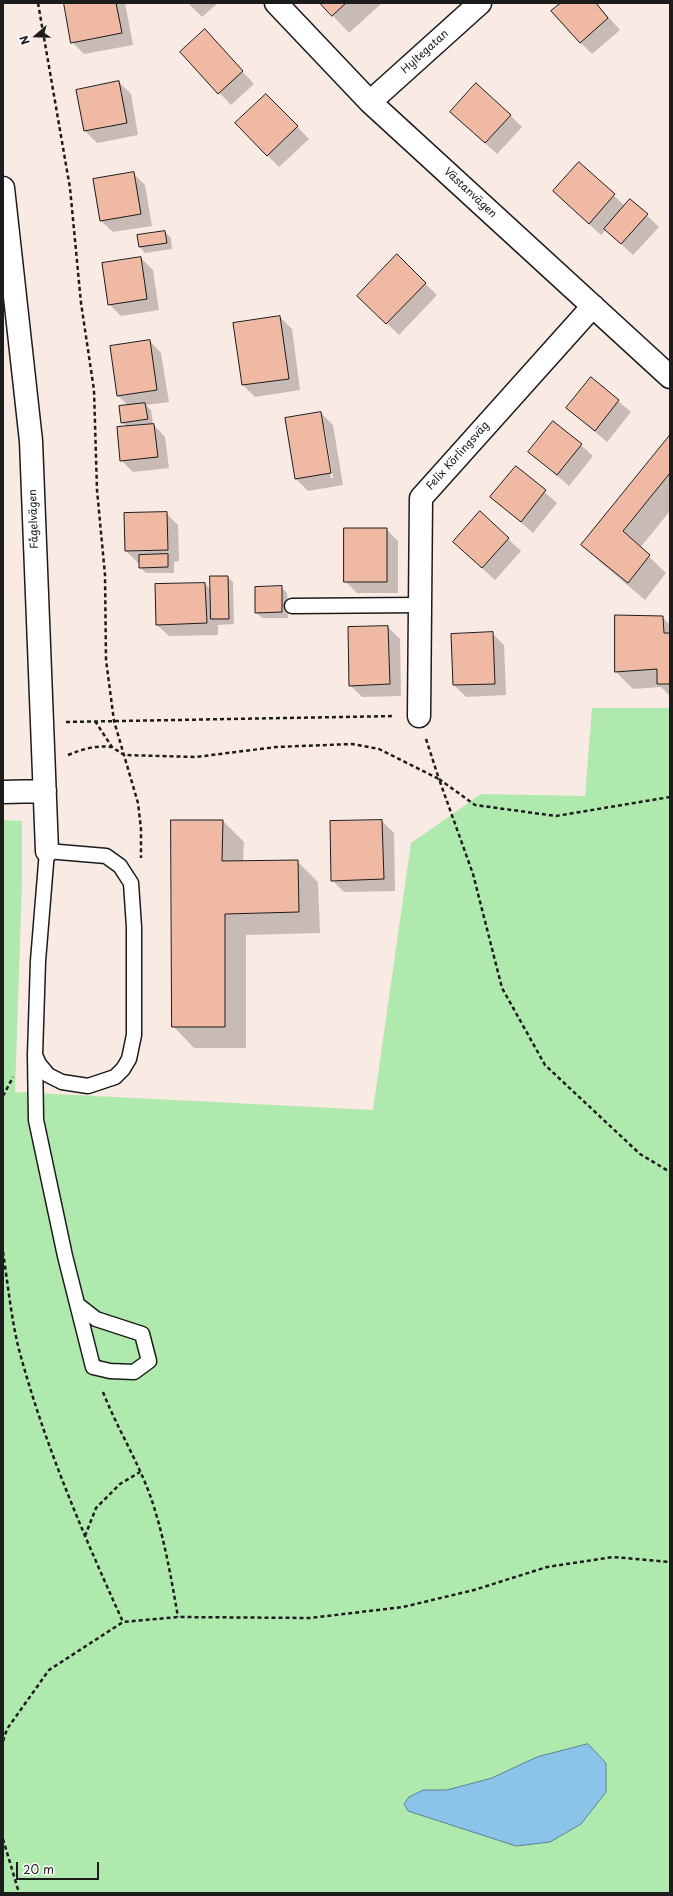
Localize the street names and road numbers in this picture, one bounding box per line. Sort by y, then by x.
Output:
street label: Hyltegatan [399,27,451,77]
street label: Västanvägen [441,165,499,221]
street label: Felix Körlingsväg [424,419,492,493]
street label: Fågelvägen [26,489,42,549]

